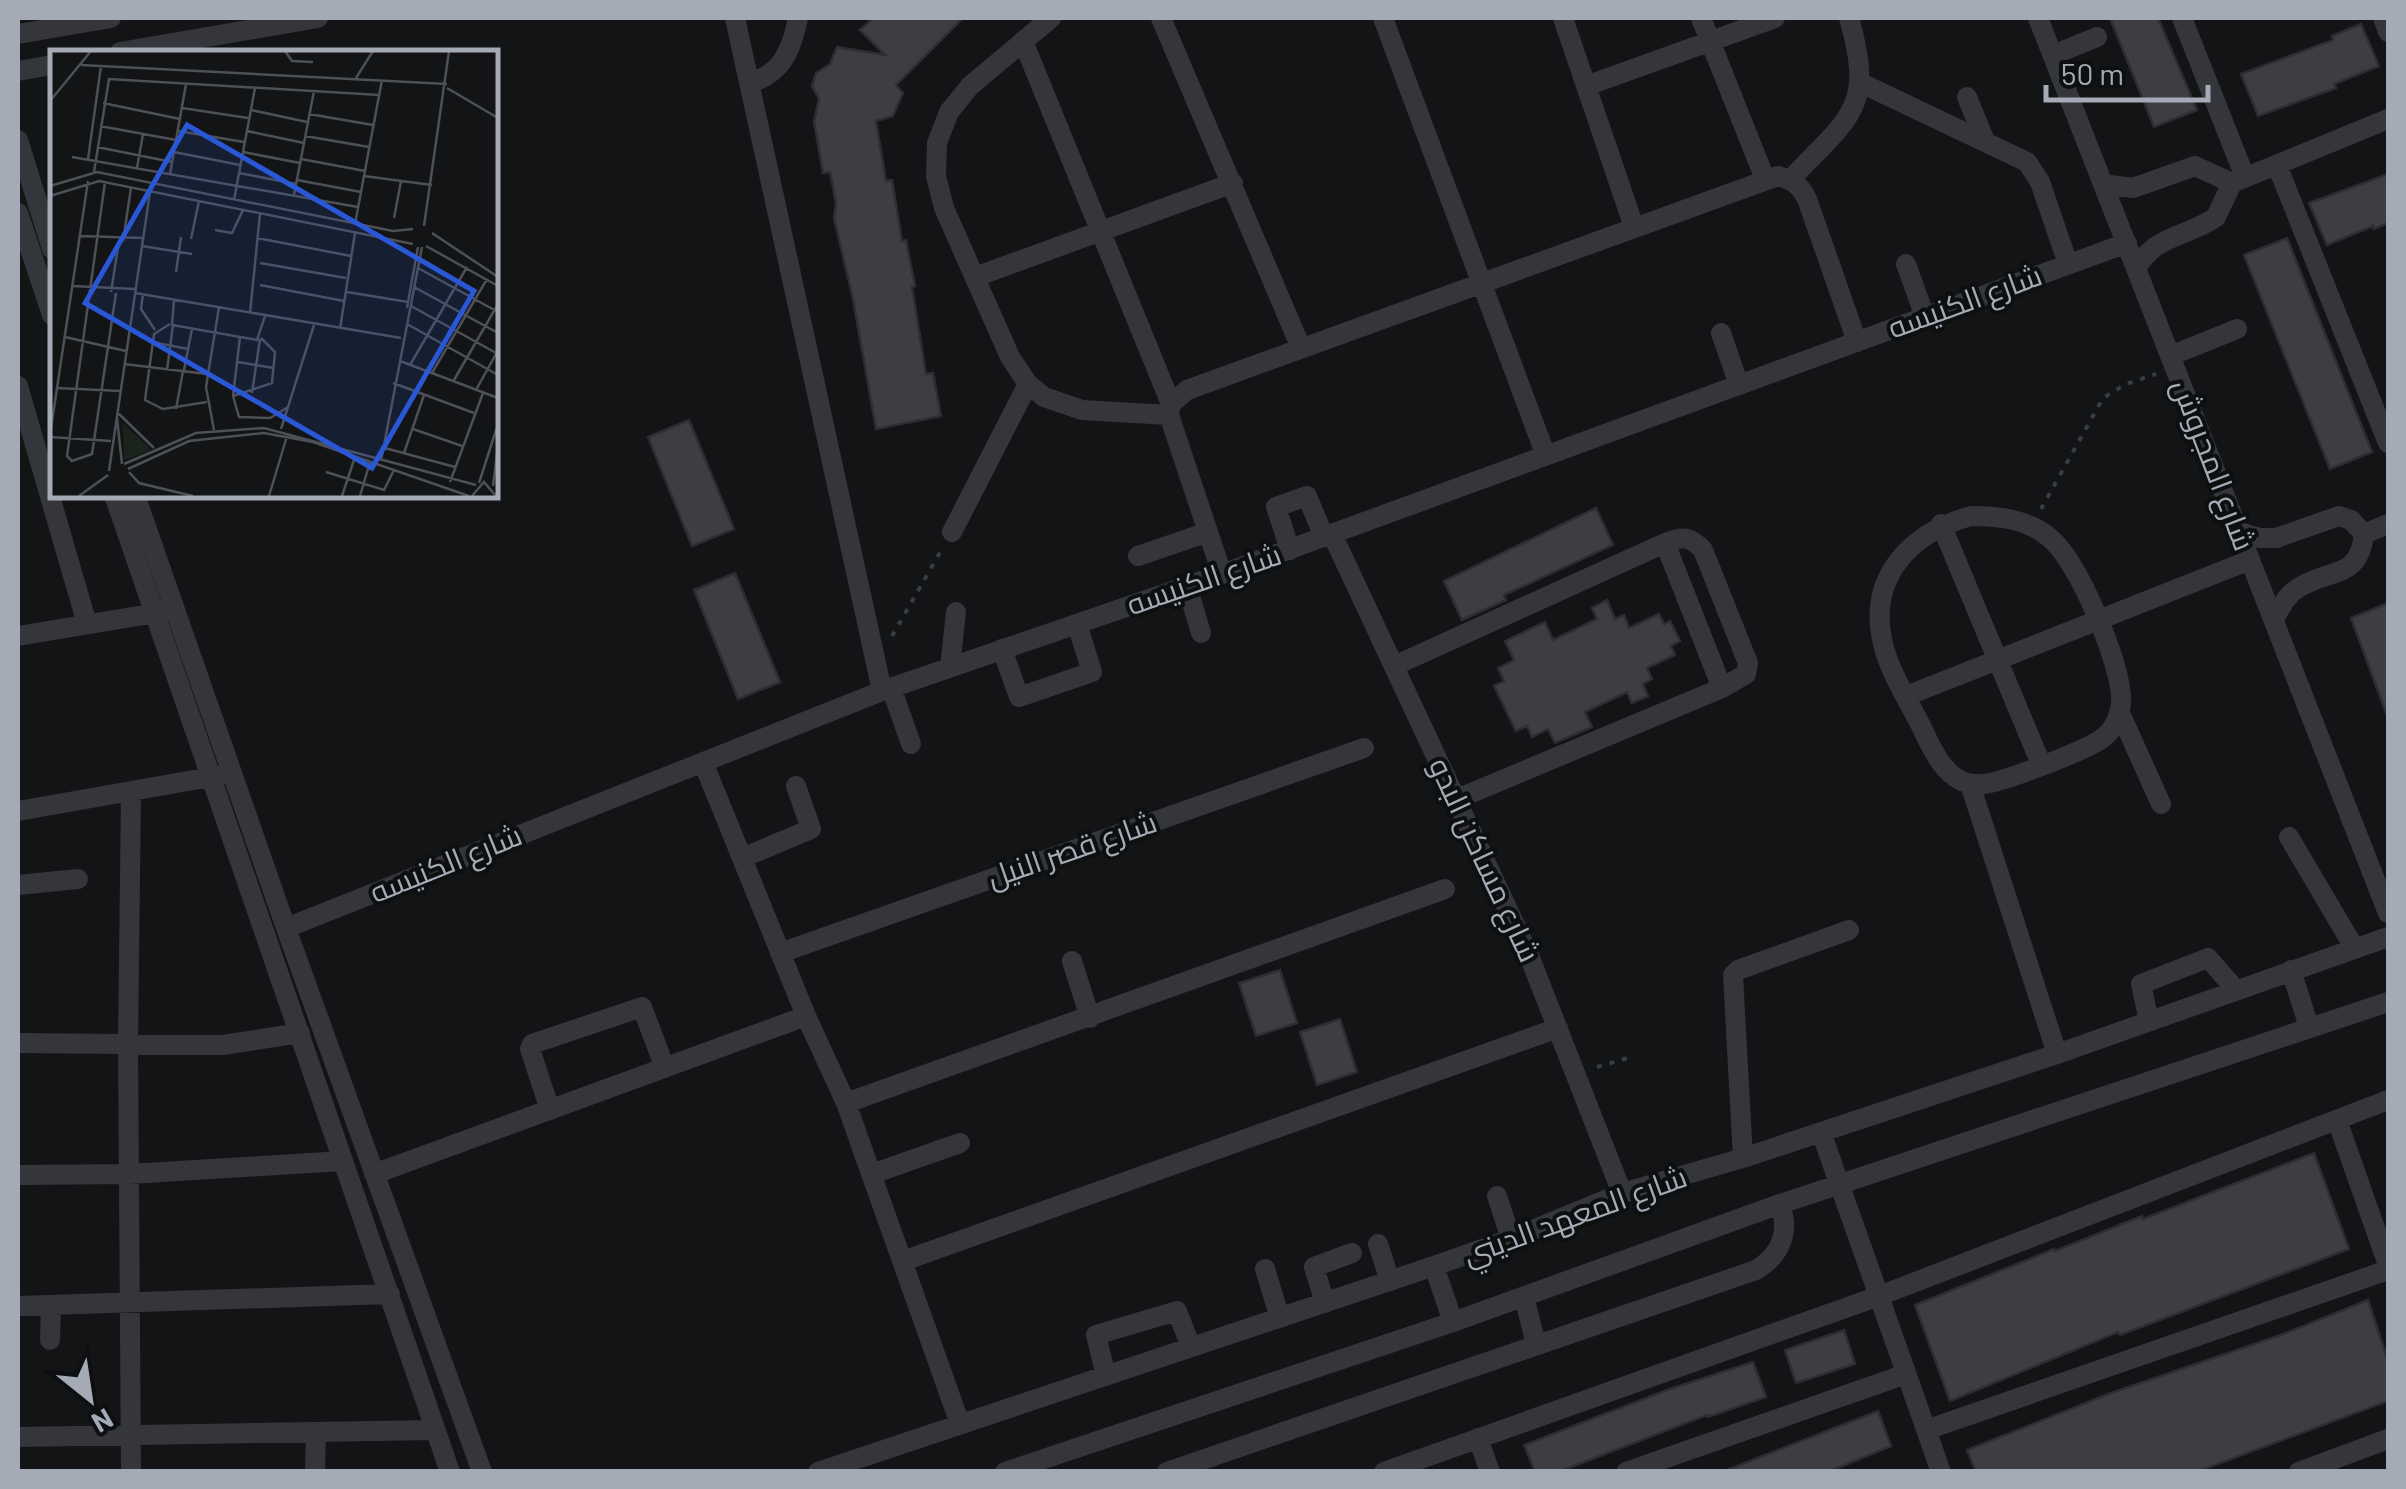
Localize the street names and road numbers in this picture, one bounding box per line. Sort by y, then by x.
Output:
street label: شارع الكنيسه [1883,256,2047,348]
street label: شارع المجروش [2162,374,2264,556]
street label: شارع الكنيسه [1121,535,1287,625]
street label: شارع مساكن البدو [1419,751,1549,969]
street label: شارع قصر النيل [982,802,1162,898]
street label: شارع الكنيسه [364,815,528,913]
street label: شارع المعهد الديني [1458,1157,1693,1278]

